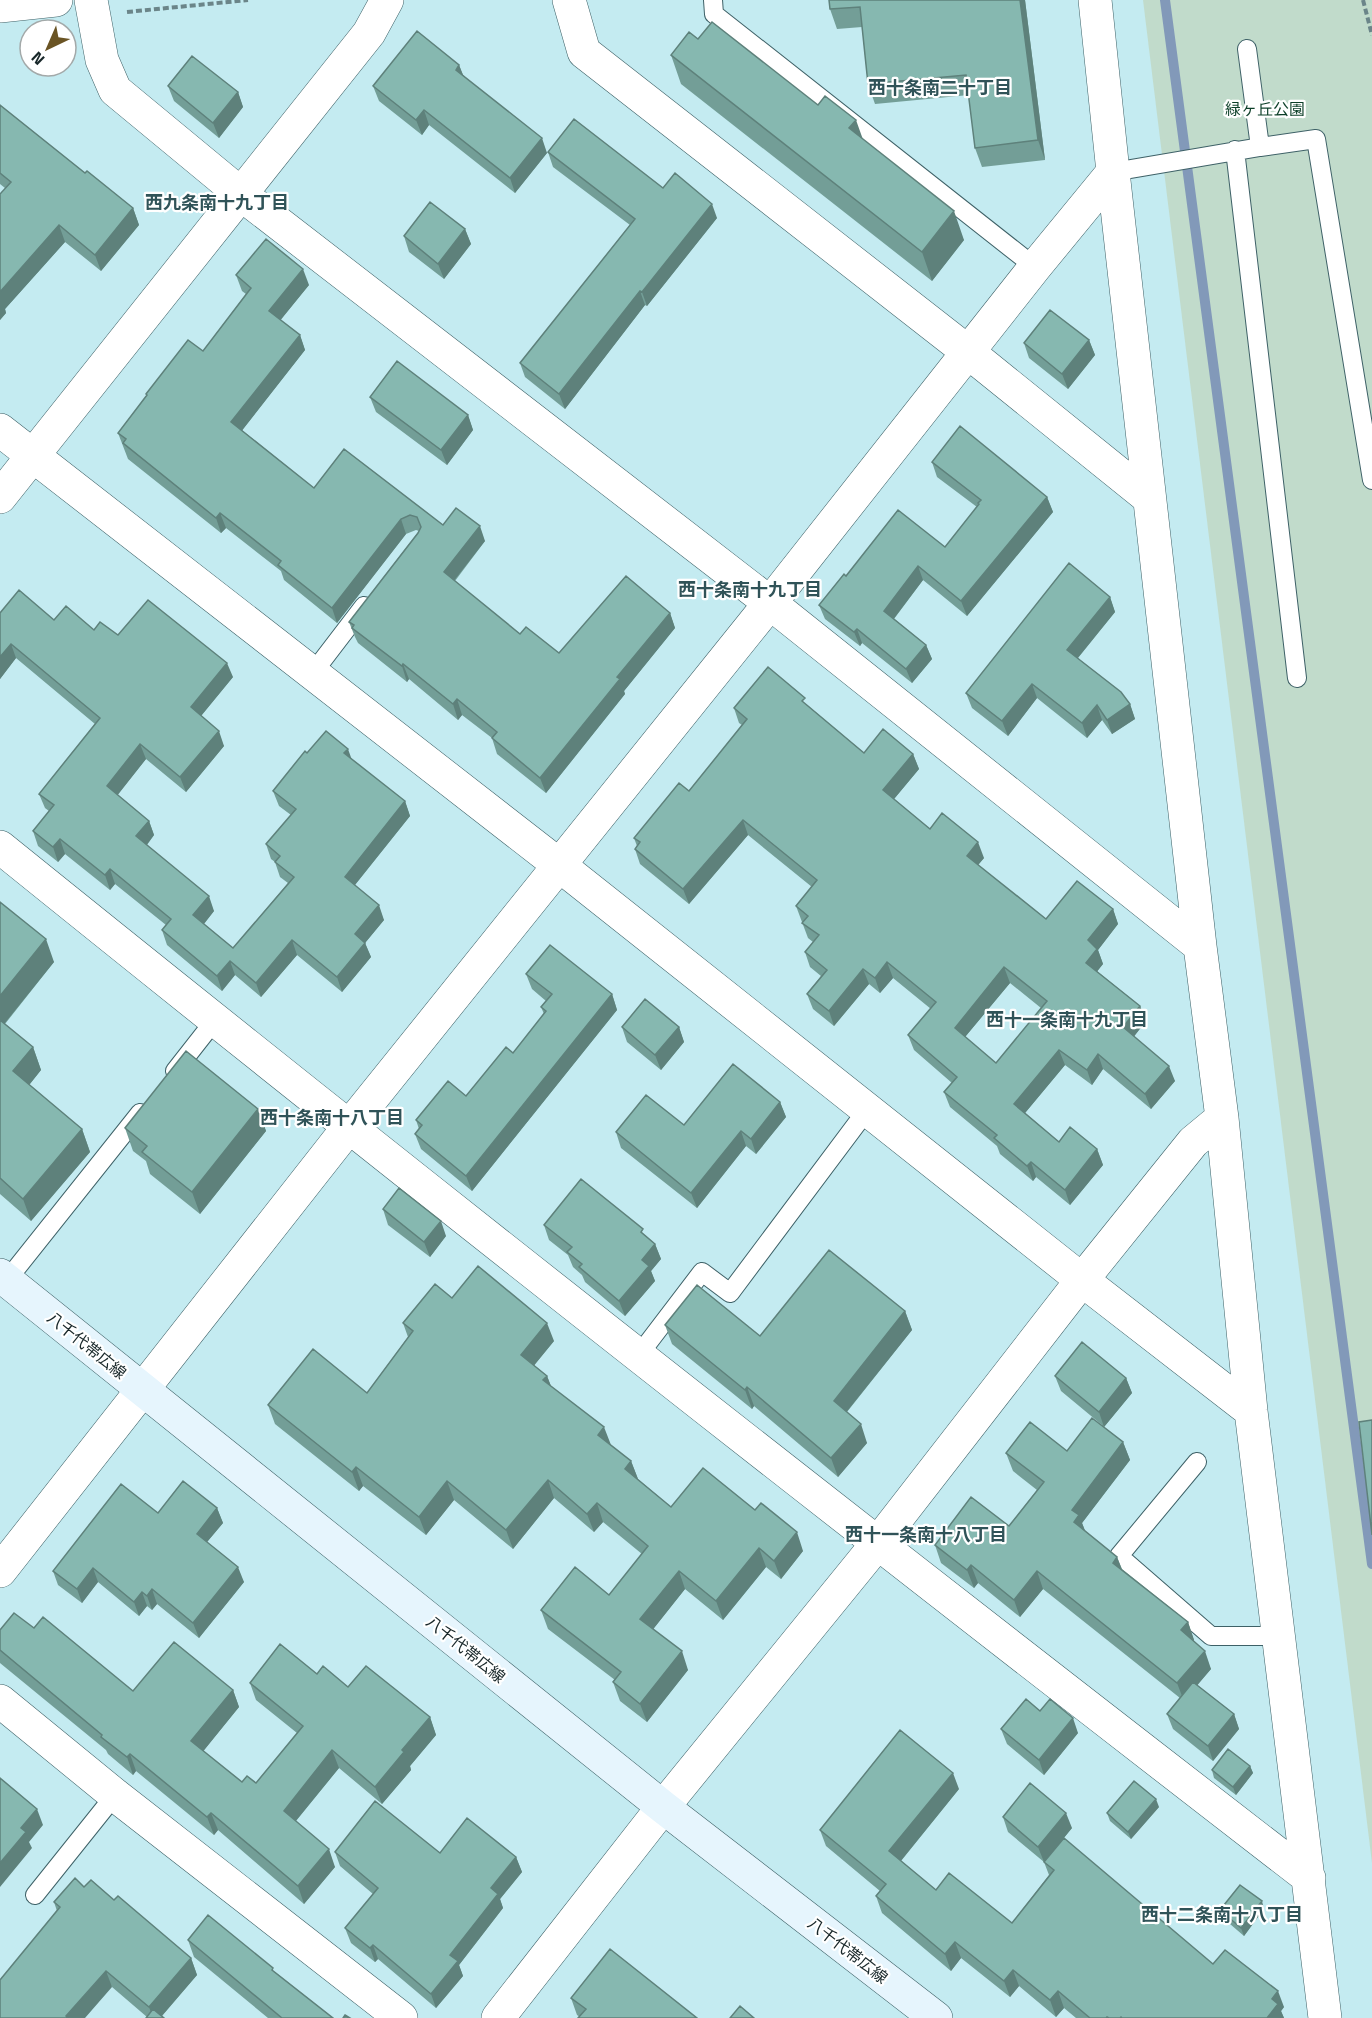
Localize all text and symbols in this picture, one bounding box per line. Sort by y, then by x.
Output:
north arrow [18,18,78,78]
text: N [25,46,50,71]
district label: 西十条南二十丁目 [868,74,1012,101]
park label: 緑ヶ丘公園 [1225,97,1305,121]
district label: 西九条南十九丁目 [145,189,289,216]
district label: 西十条南十九丁目 [678,576,822,603]
district label: 西十一条南十九丁目 [986,1006,1148,1033]
district label: 西十条南十八丁目 [260,1104,404,1131]
street label: 八千代帯広線 [42,1305,132,1385]
district label: 西十一条南十八丁目 [845,1521,1007,1548]
street label: 八千代帯広線 [421,1609,511,1689]
district label: 西十二条南十八丁目 [1141,1901,1303,1928]
street label: 八千代帯広線 [803,1911,893,1989]

